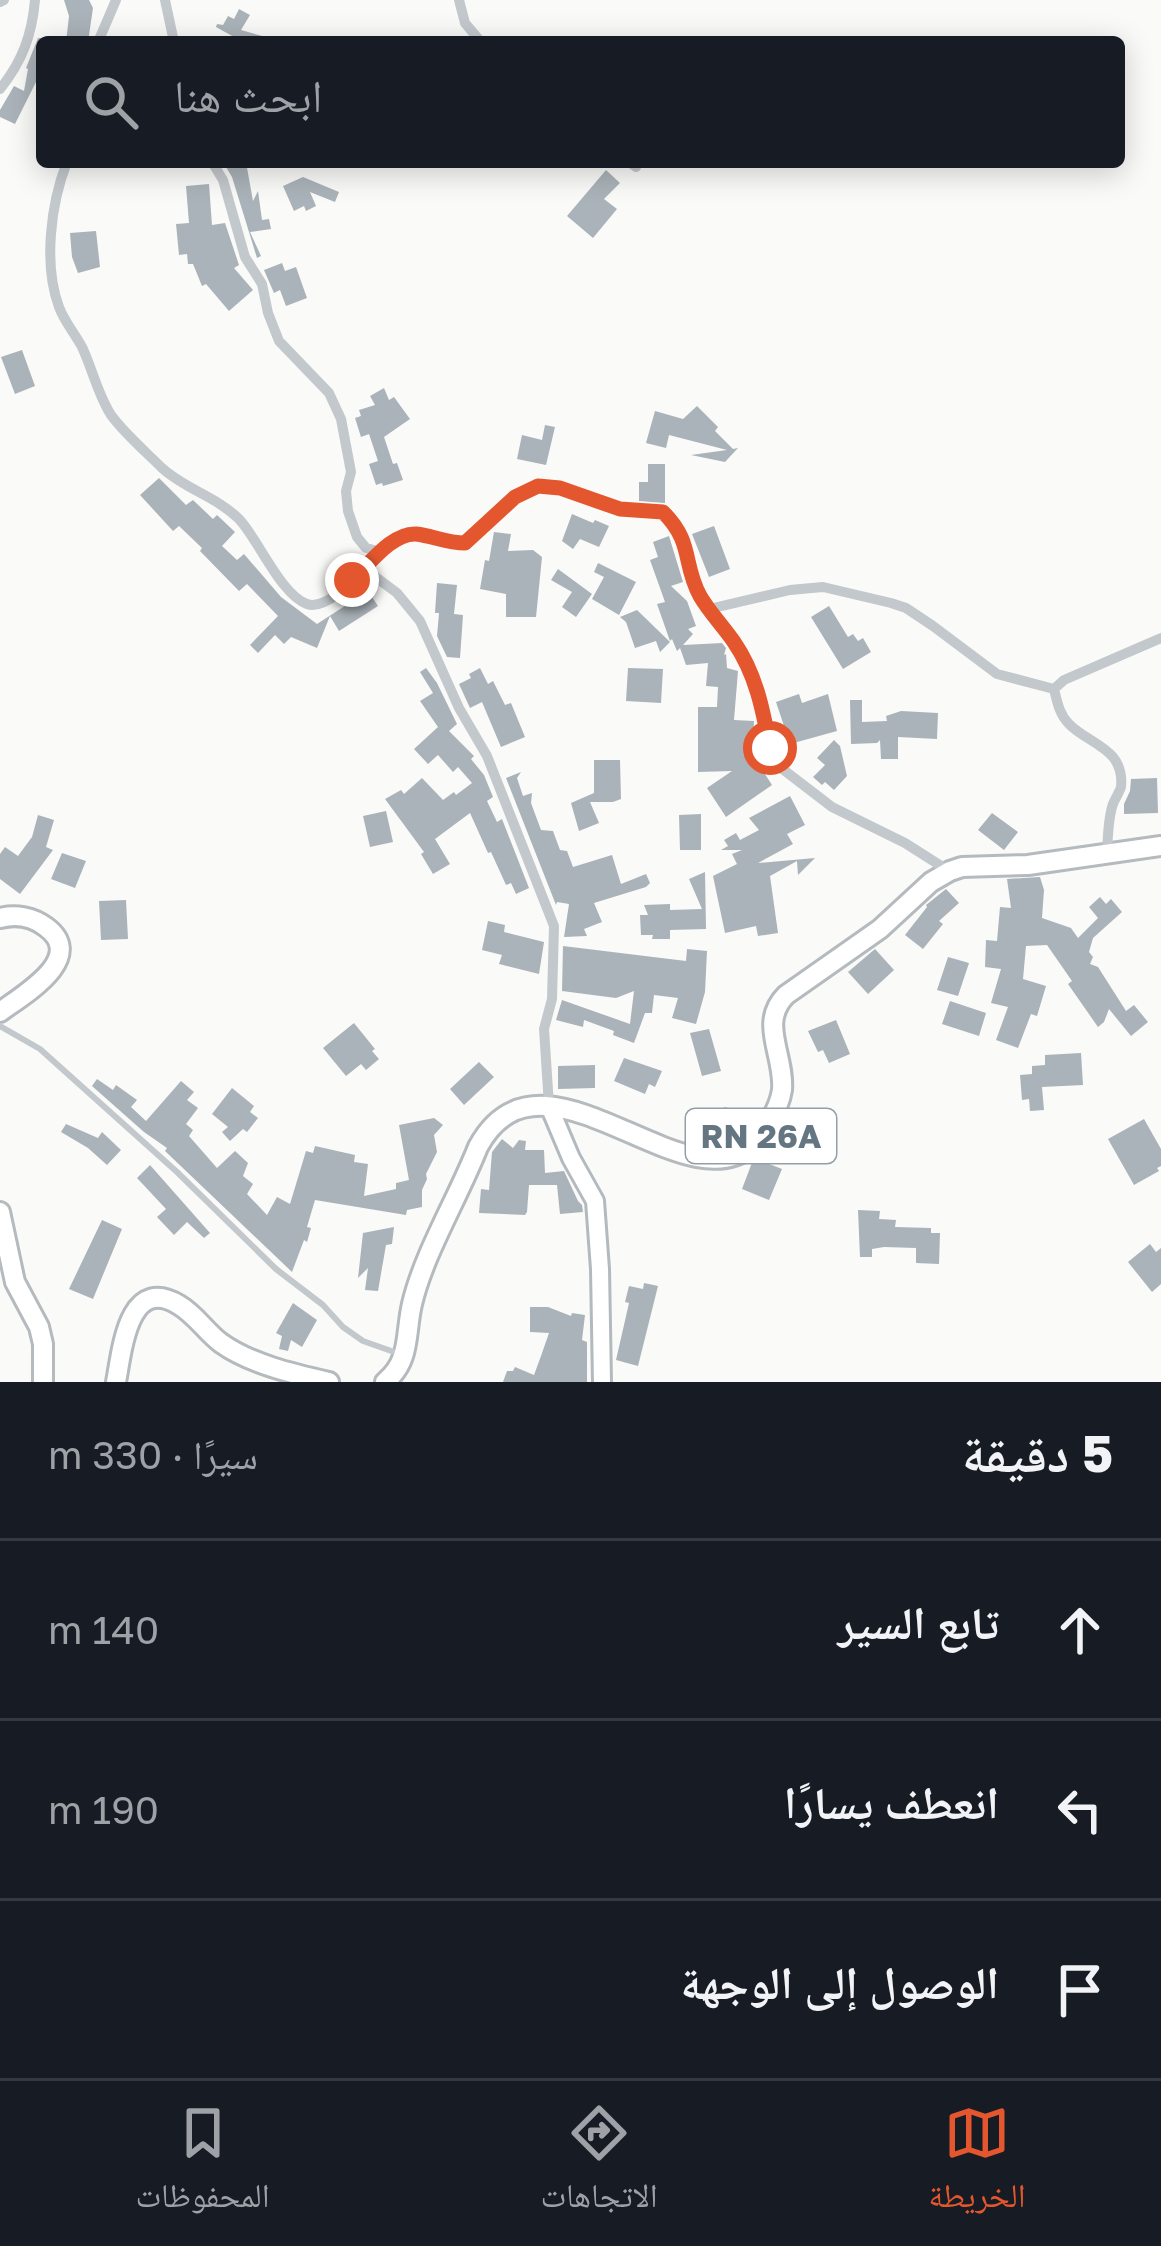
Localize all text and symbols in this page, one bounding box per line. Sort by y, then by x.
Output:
search box [36,36,1125,168]
text: ابحث هنا [174,68,322,122]
icon: search [78,69,144,135]
route end [325,553,379,607]
route start [743,721,797,775]
road number: RN 26A [686,1109,836,1163]
text: 5 دقيقة [962,1422,1113,1483]
text: سيرًا · 330 m [48,1431,258,1478]
text: تابع السير [838,1595,999,1649]
icon: ahead [1047,1597,1113,1663]
text: 140 m [48,1606,159,1653]
text: انعطف يسارًا [784,1775,999,1829]
icon: left [1047,1777,1113,1843]
text: 190 m [48,1786,159,1833]
text: الوصول إلى الوجهة [681,1955,999,2009]
icon: arrive [1047,1957,1113,2023]
tab: المحفوظات [135,2100,270,2228]
tab: الاتجاهات [540,2100,658,2228]
tab: الخريطة [928,2100,1026,2228]

